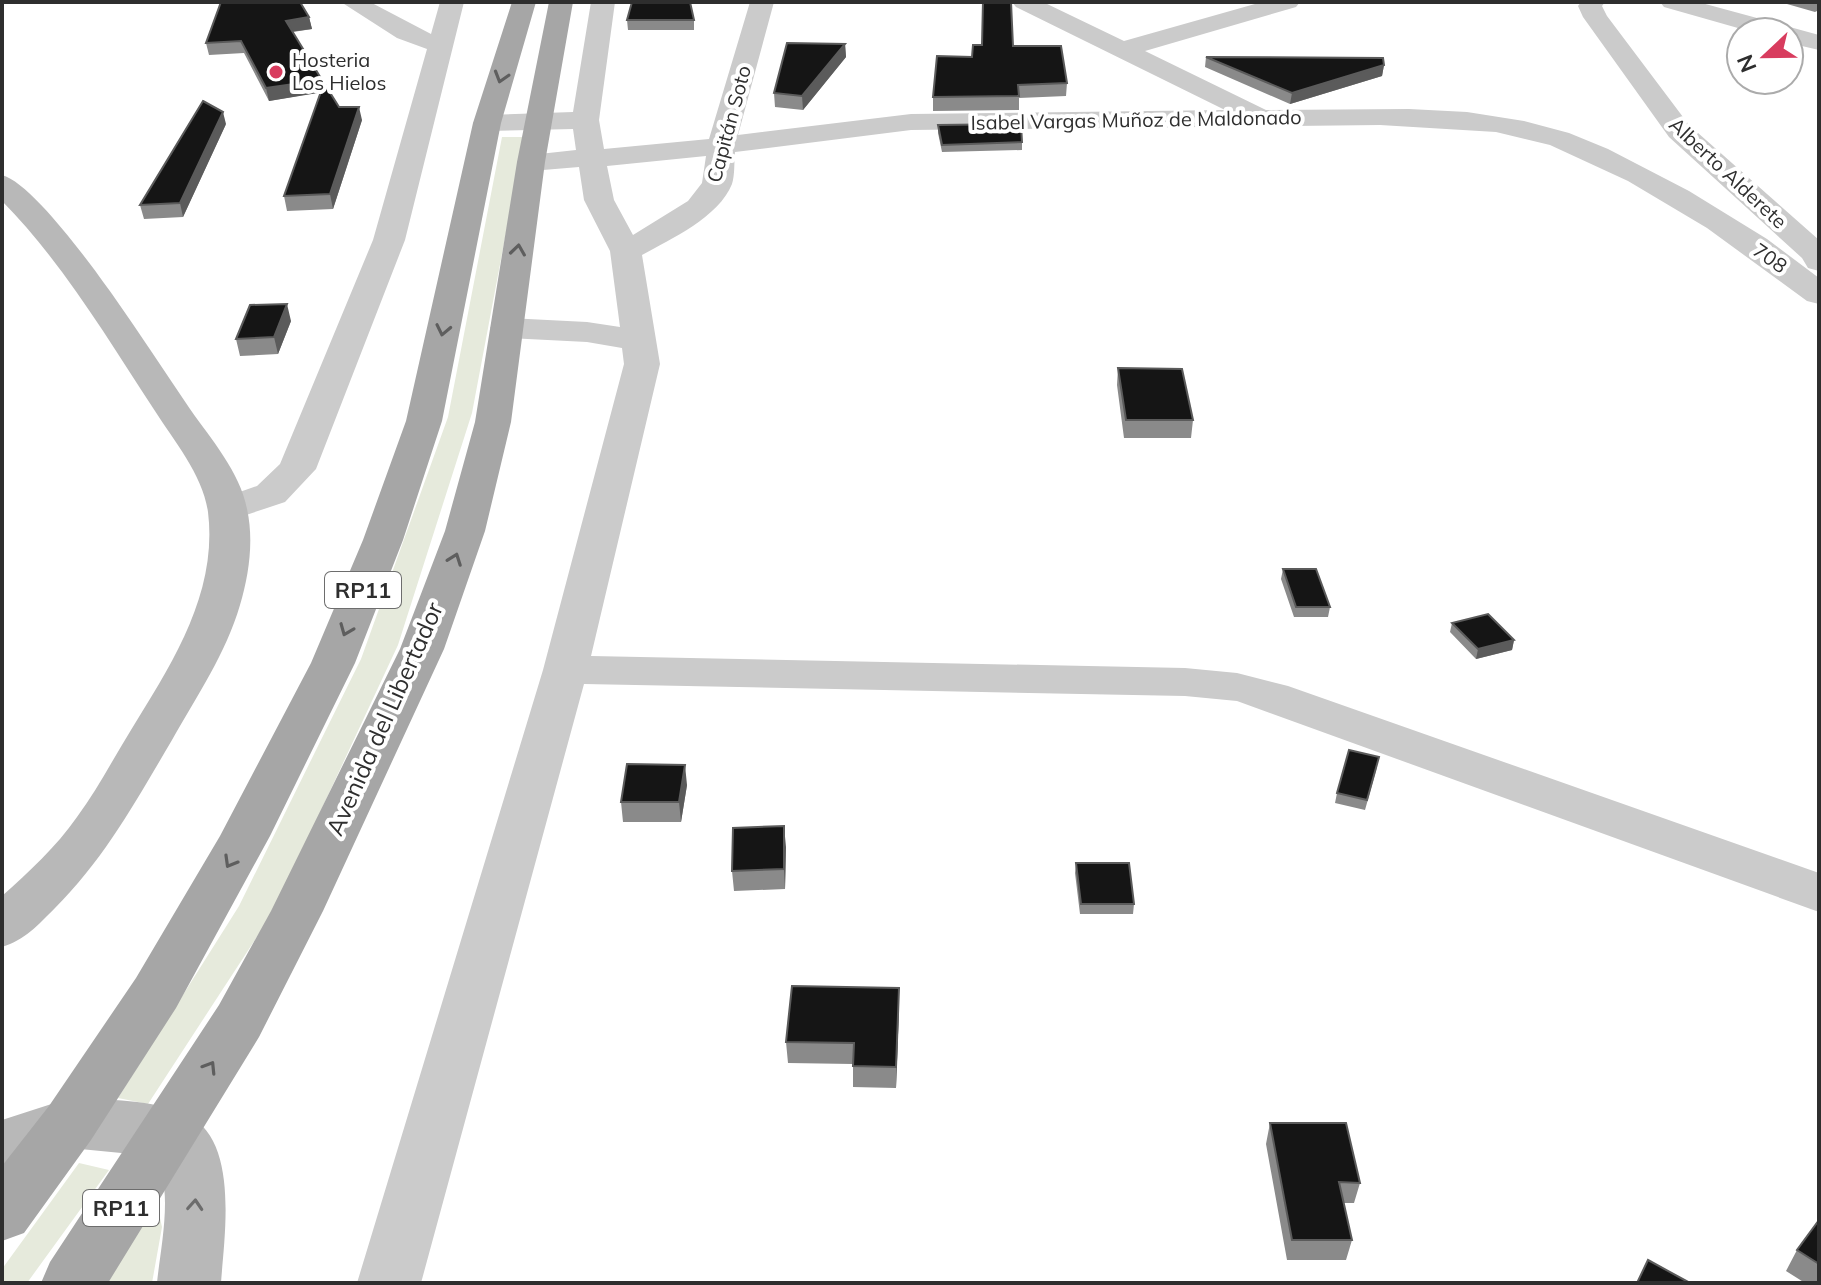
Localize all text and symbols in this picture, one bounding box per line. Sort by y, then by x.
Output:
north arrow [1725,16,1805,96]
place label: Hosteria Los Hielos [292,47,386,95]
text: N [1730,51,1763,76]
marker: Hosteria Los Hielos [267,63,285,81]
street label: Capitán Soto [701,63,756,185]
one-way arrow [494,69,510,83]
street label: Isabel Vargas Muñoz de Maldonado [970,104,1302,135]
street label: Alberto Alderete [1664,112,1792,234]
street label: 708 [1748,237,1792,278]
one-way arrow [509,243,526,257]
one-way arrow [435,323,452,336]
one-way arrow [445,552,462,566]
road number: RP11 [325,572,401,608]
street label: Avenida del Libertador [319,597,449,840]
one-way arrow [340,622,356,636]
one-way arrow [224,854,240,868]
one-way arrow [201,1061,216,1076]
road number: RP11 [83,1190,159,1226]
one-way arrow [186,1198,203,1211]

